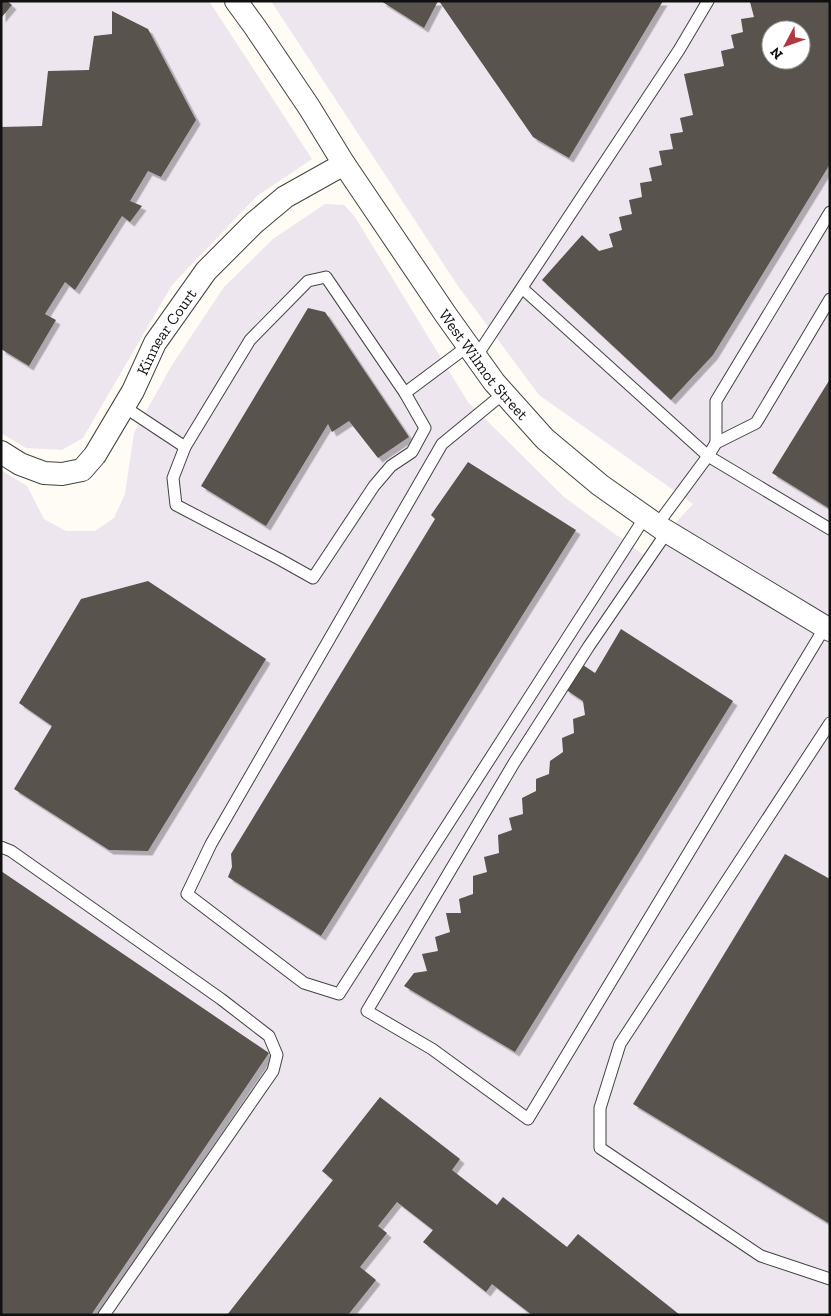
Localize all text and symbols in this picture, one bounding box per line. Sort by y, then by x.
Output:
north arrow [761,20,811,70]
text: N [766,43,786,63]
street label: Kinnear Court [133,285,201,378]
street label: West Wilmot Street [435,305,532,424]

